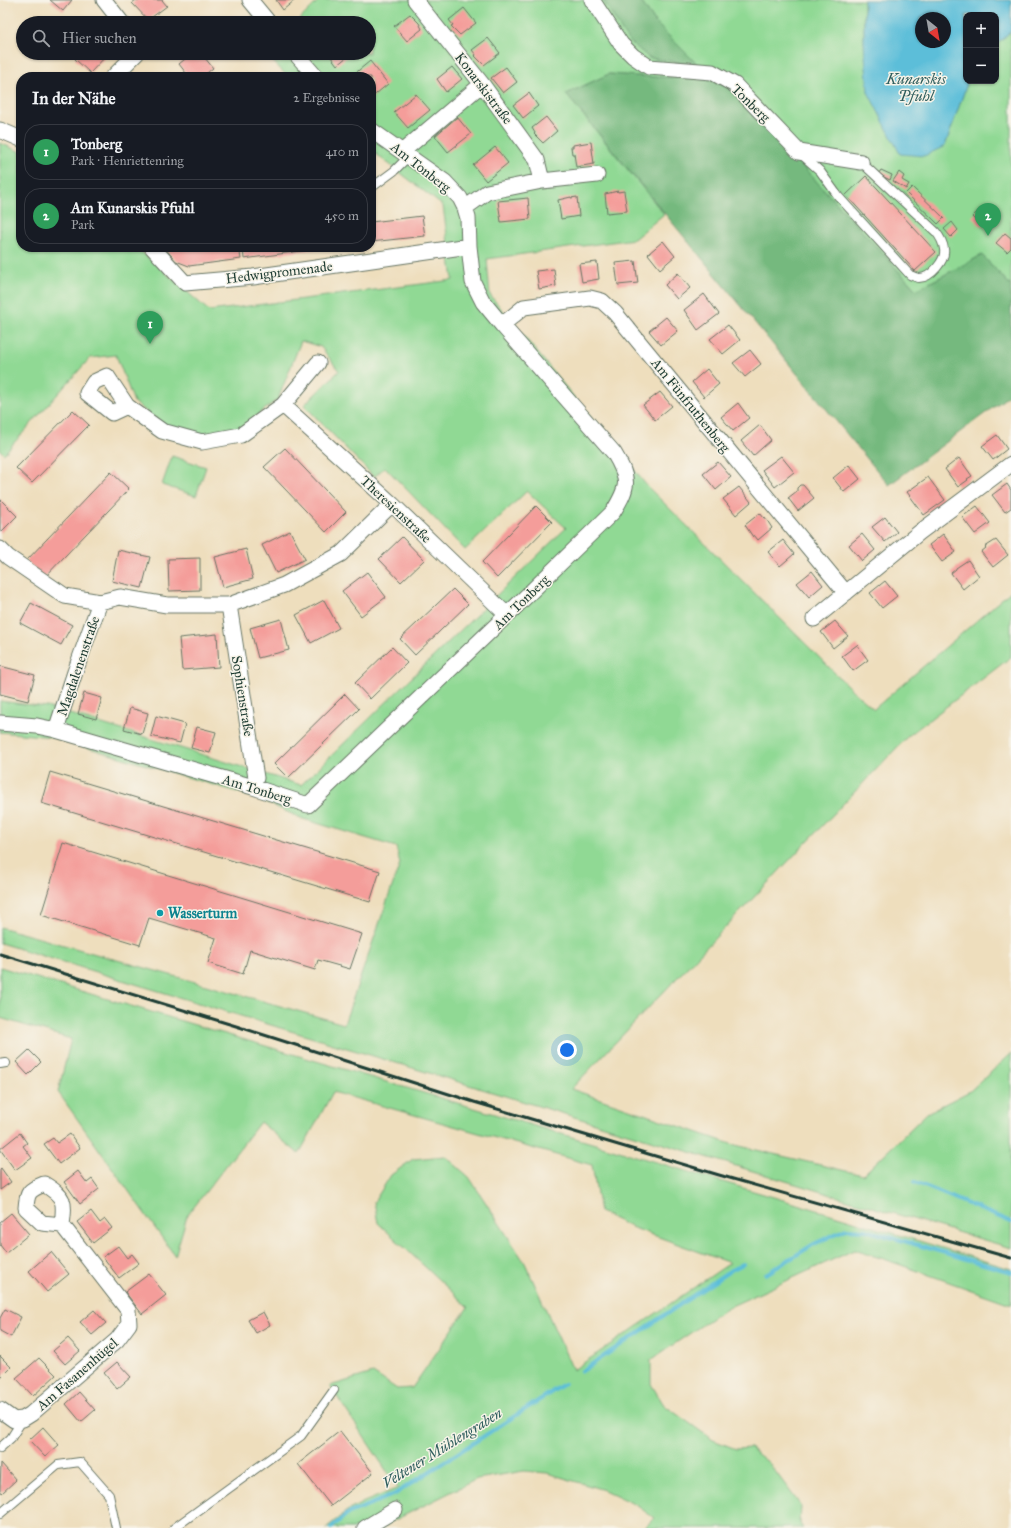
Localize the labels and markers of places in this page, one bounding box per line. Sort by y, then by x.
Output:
pin: 2 [975,203,1001,236]
pin: 1 [137,311,163,344]
place label: Wasserturm [168,905,237,922]
marker: Wasserturm [155,908,165,918]

